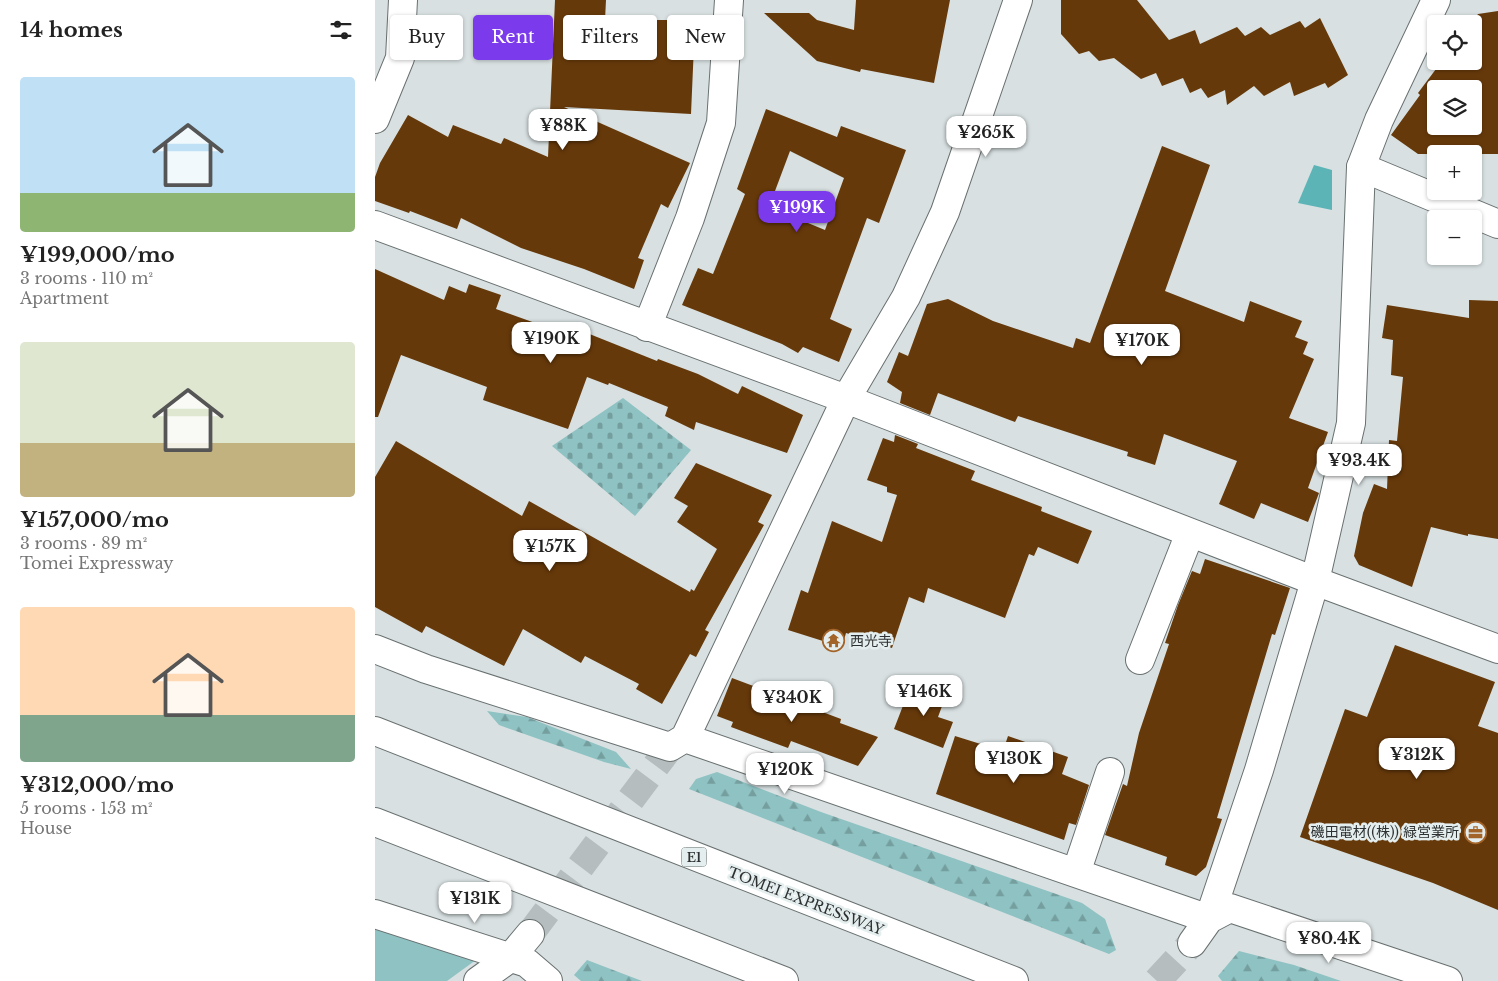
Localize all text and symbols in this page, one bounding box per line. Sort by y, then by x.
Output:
chip: Buy [390,15,463,60]
chip: Rent [473,15,553,60]
chip: Filters [563,15,657,60]
chip: New [667,15,744,60]
map controls [1427,15,1482,265]
button: locate [1427,15,1482,70]
icon: filters [327,16,355,44]
text: 14 homes [20,17,123,43]
button: layers [1427,80,1482,135]
pin: ¥88K [533,108,593,151]
icon: home [143,110,233,200]
text: ¥88K [539,115,587,135]
pin: ¥265K [951,116,1021,158]
text: ¥265K [957,122,1015,142]
button: + [1427,145,1482,200]
pin: ¥199K [762,190,832,233]
text: ¥199K [769,197,825,217]
button: − [1427,210,1482,265]
text: ¥199,000/mo [20,242,175,268]
text: 3 rooms · 110 m² [20,268,153,288]
text: Apartment [20,288,109,308]
pin: ¥190K [516,322,586,364]
pin: ¥170K [1107,324,1177,366]
text: ¥190K [523,328,579,348]
text: ¥170K [1115,330,1169,350]
icon: home [143,375,233,465]
pin: ¥93.4K [1318,444,1400,486]
text: ¥93.4K [1328,450,1390,470]
text: ¥157,000/mo [20,507,169,533]
pin: ¥157K [515,530,585,572]
text: 3 rooms · 89 m² [20,533,147,553]
text: ¥157K [524,536,576,556]
text: Tomei Expressway [20,553,173,573]
temple icon: 西光寺 [822,629,846,653]
place label: 西光寺 [850,632,892,650]
icon: home [143,640,233,730]
pin: ¥146K [889,674,959,717]
pin: ¥340K [757,680,827,723]
text: ¥146K [896,681,952,701]
text: ¥340K [762,687,822,707]
pin: ¥312K [1382,738,1452,780]
pin: ¥130K [979,742,1049,784]
text: ¥312K [1390,744,1444,764]
text: ¥130K [986,748,1042,768]
pin: ¥120K [750,752,820,795]
text: ¥120K [757,759,813,779]
text: ¥312,000/mo [20,772,174,798]
text: 5 rooms · 153 m² [20,798,153,818]
text: House [20,818,72,838]
office icon: 磯田電材((株)) 緑営業所 [1463,820,1487,844]
place label: 磯田電材((株)) 緑営業所 [1311,823,1459,841]
road number: E1 [681,848,707,866]
street label: TOMEI EXPRESSWAY [726,863,887,939]
pin: ¥131K [440,882,510,924]
text: ¥131K [450,888,500,908]
pin: ¥80.4K [1288,922,1370,964]
text: ¥80.4K [1297,928,1361,948]

